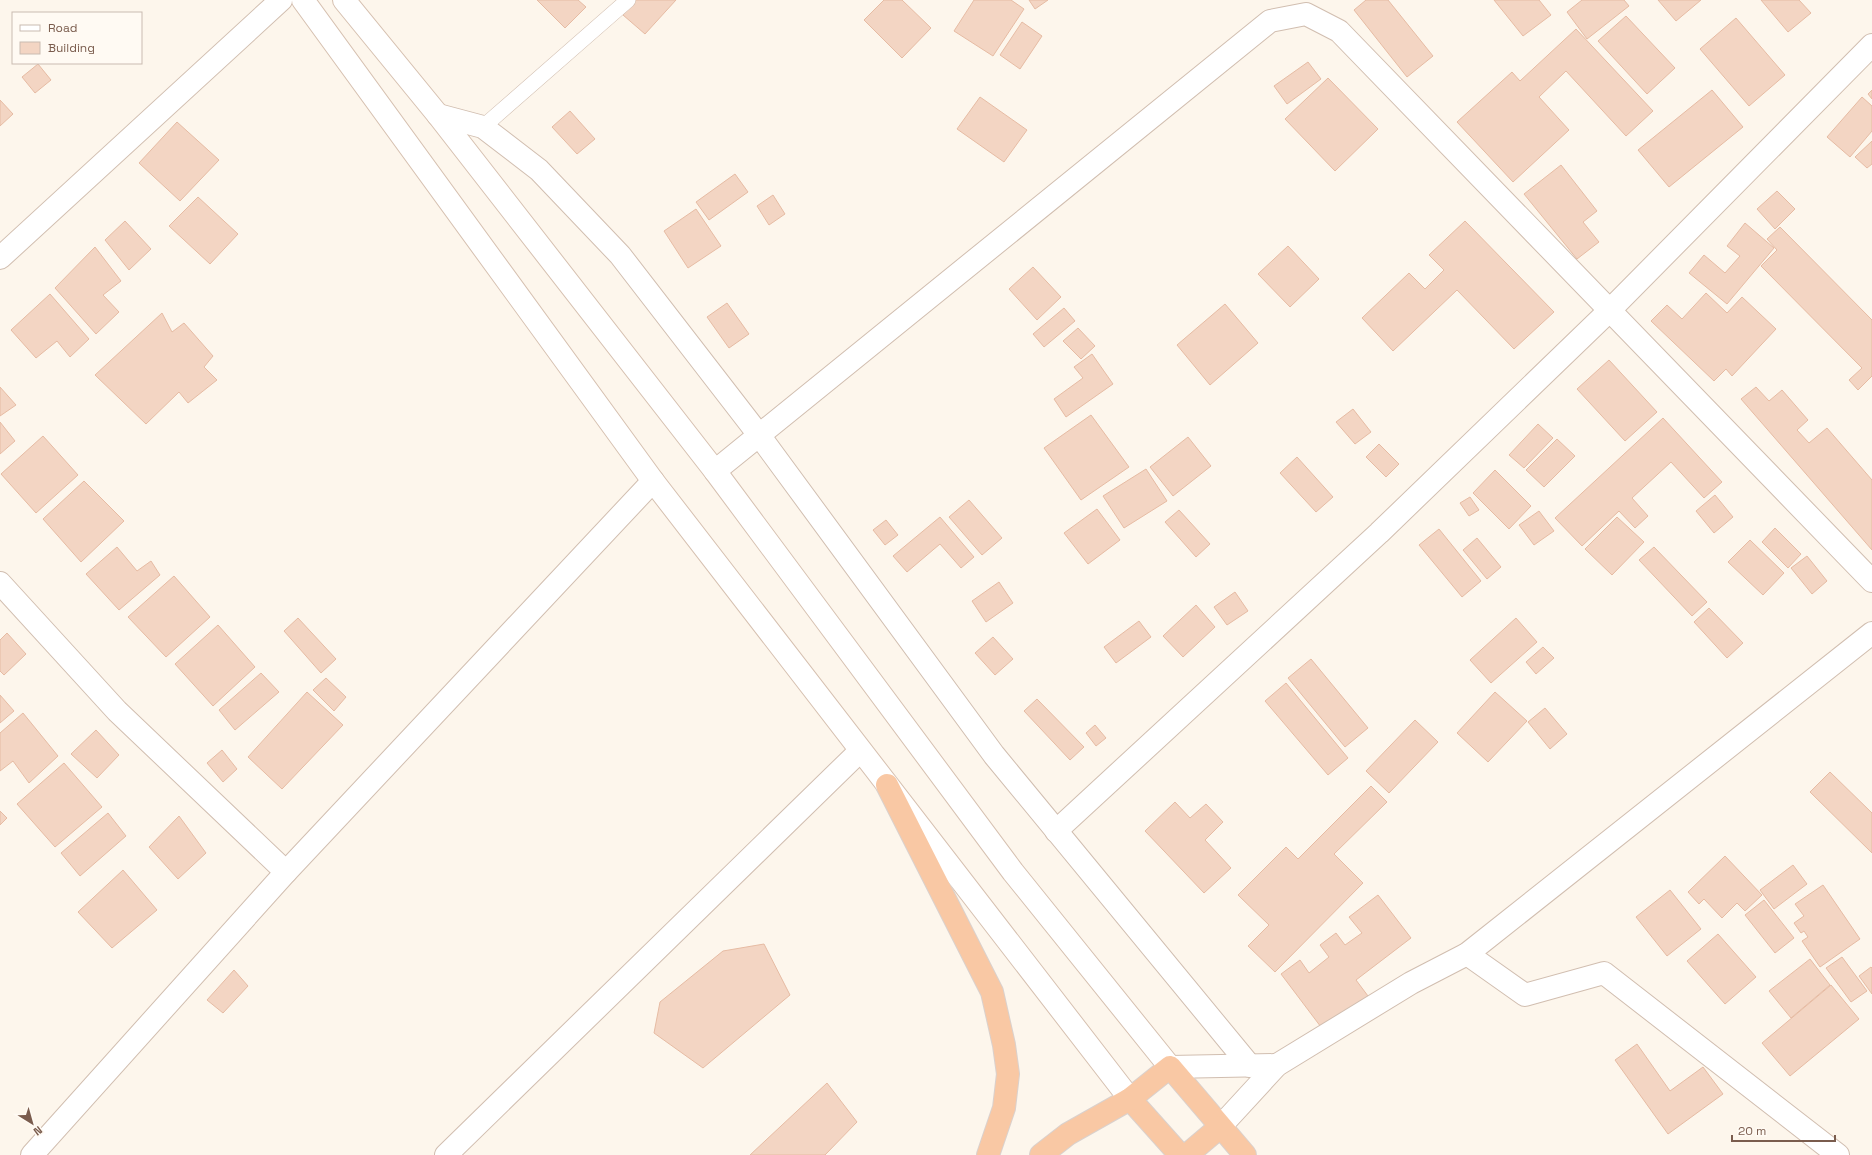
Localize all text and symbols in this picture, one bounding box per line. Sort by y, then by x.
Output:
legend [12,12,142,64]
text: Road [48,20,77,36]
text: Building [48,40,95,56]
north arrow [12,1103,52,1143]
scale bar [1732,1117,1835,1143]
text: N [31,1123,45,1139]
text: 20 m [1738,1123,1766,1139]

